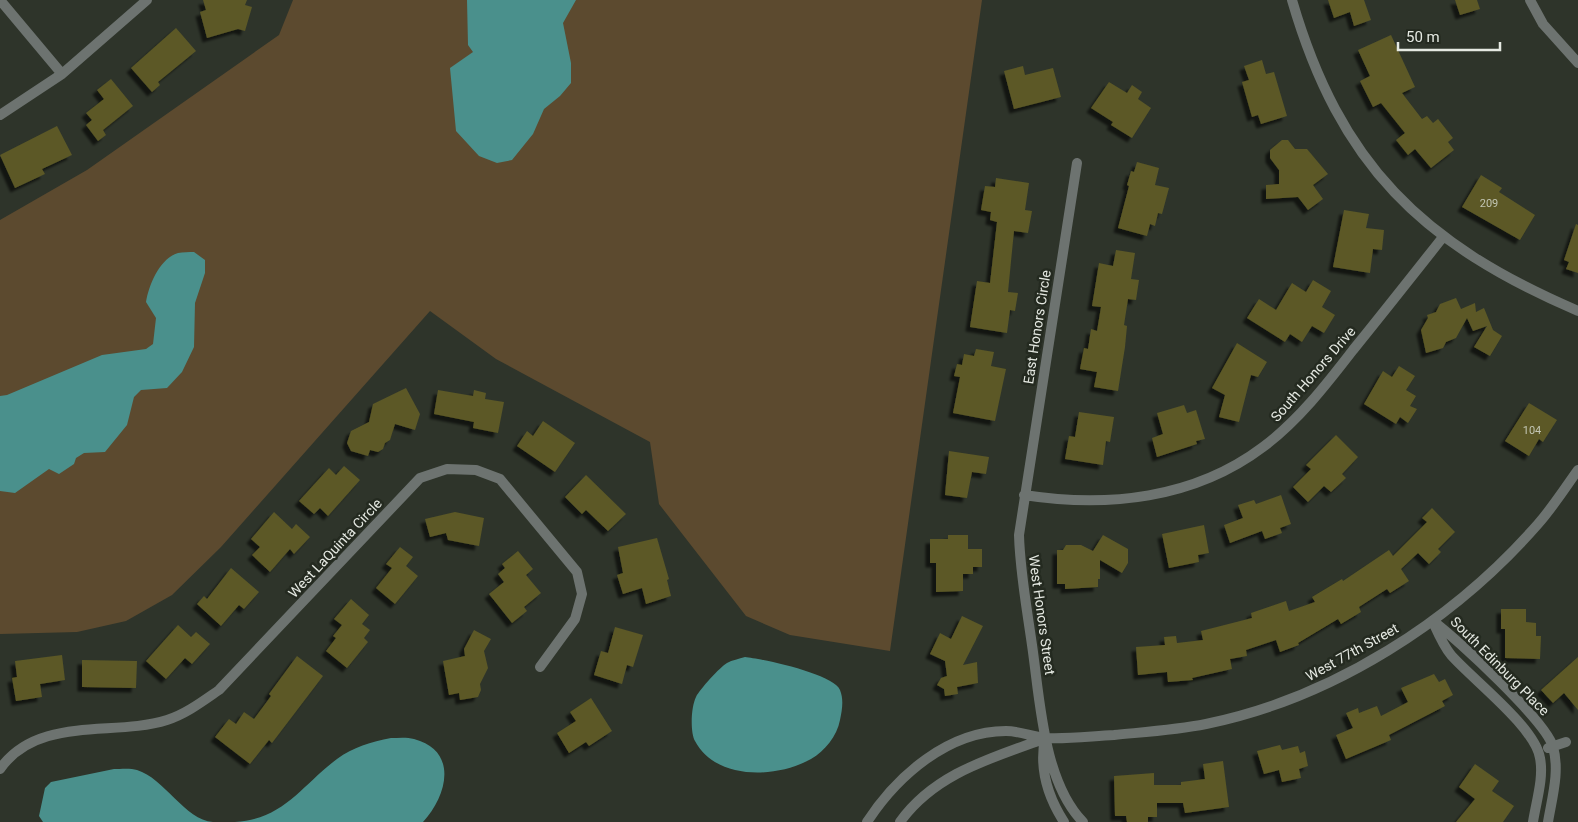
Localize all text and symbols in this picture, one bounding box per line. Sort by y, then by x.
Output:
scale bar [1398,20,1500,52]
text: 50 m [1406,28,1440,46]
house number: 209 [1480,197,1498,210]
street label: East Honors Circle [1020,269,1054,385]
street label: South Honors Drive [1267,323,1359,425]
house number: 104 [1523,424,1541,437]
street label: West LaQuinta Circle [285,495,385,601]
street label: West Honors Street [1026,554,1058,676]
street label: South Edinburg Place [1447,613,1553,719]
street label: West 77th Street [1303,620,1401,684]

